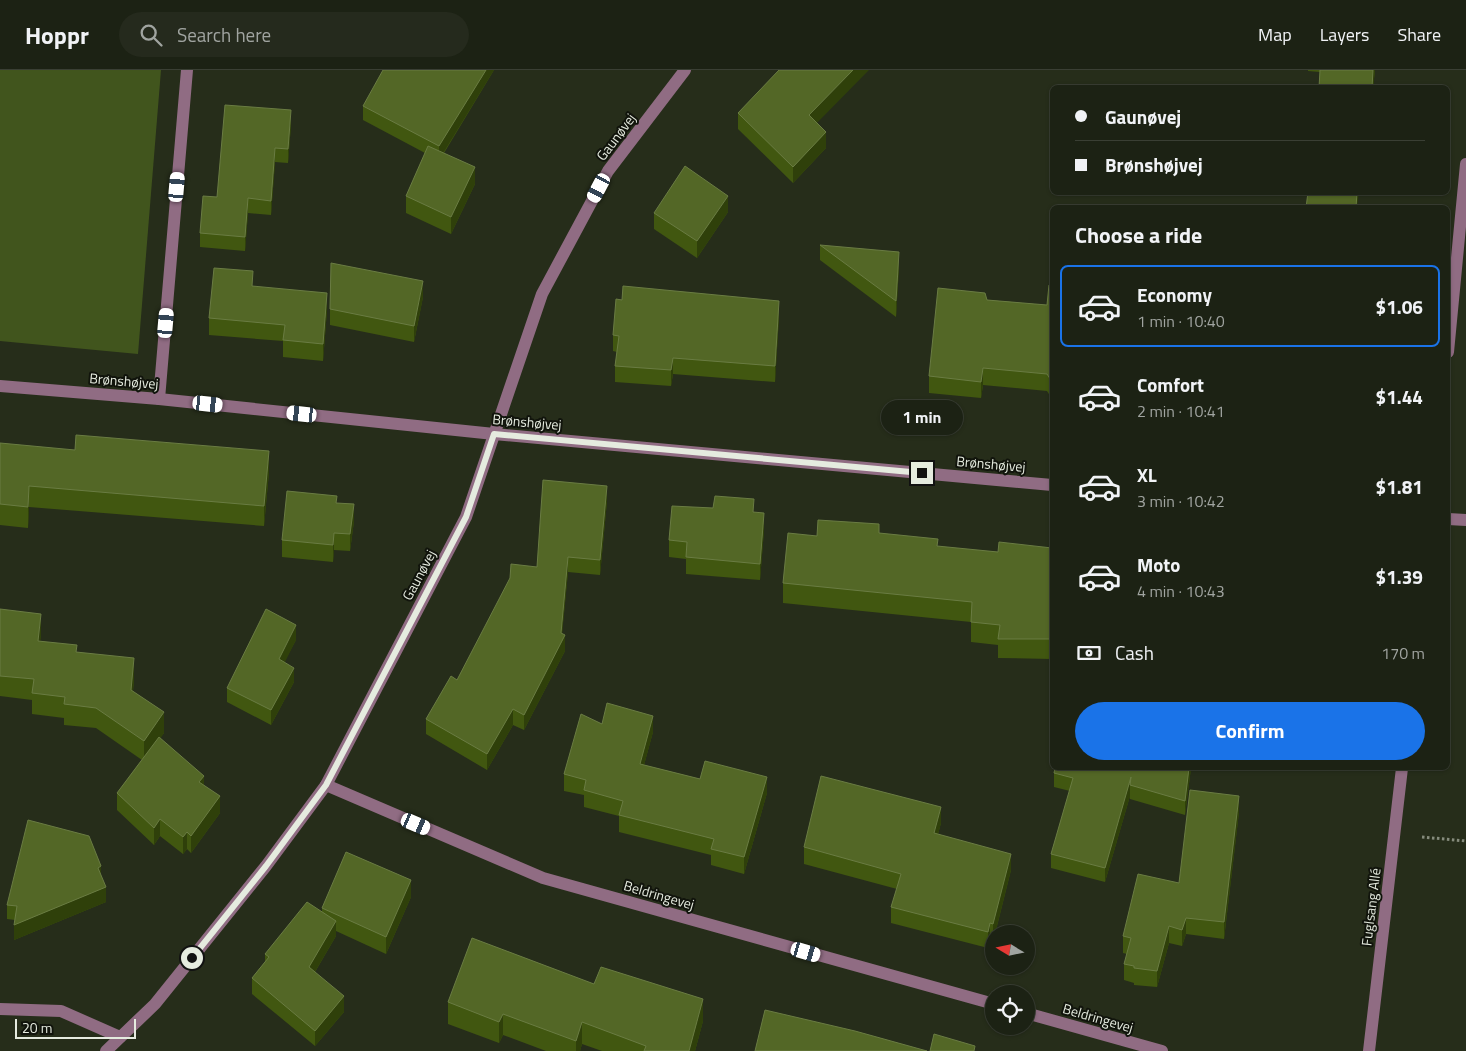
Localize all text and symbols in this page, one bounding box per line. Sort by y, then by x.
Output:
search box [119,12,469,57]
text: Hoppr [25,17,89,53]
text: Search here [177,20,271,49]
icon: search [137,21,165,49]
text: Map [1258,21,1292,48]
text: Layers [1320,21,1369,48]
text: Share [1397,21,1441,48]
text: Gaunøvej [1105,102,1181,131]
street label: Gaunøvej [591,109,640,165]
text: Brønshøjvej [1105,150,1203,179]
car [168,171,185,203]
car [585,171,612,205]
text: Choose a ride [1075,218,1202,252]
text: Economy [1137,280,1212,309]
icon: car [1077,284,1122,329]
text: $1.06 [1376,292,1423,321]
car [157,307,174,339]
text: 1 min · 10:40 [1137,309,1225,333]
street label: Brønshøjvej [89,367,160,394]
text: Comfort [1137,370,1204,399]
icon: car [1077,374,1122,419]
text: $1.44 [1376,382,1423,411]
car [192,395,223,413]
text: 2 min · 10:41 [1137,399,1225,423]
callout: 1 min [881,400,963,436]
car [286,405,317,423]
text: 1 min [903,405,941,429]
street label: Brønshøjvej [492,408,563,435]
street label: Brønshøjvej [956,450,1027,477]
text: XL [1137,460,1157,489]
route end [911,462,933,484]
icon: car [1077,464,1122,509]
text: $1.81 [1376,472,1423,501]
text: 3 min · 10:42 [1137,489,1225,513]
street label: Gaunøvej [396,546,441,604]
text: Moto [1137,550,1180,579]
icon: car [1077,554,1122,599]
text: $1.39 [1376,562,1423,591]
text: 4 min · 10:43 [1137,579,1225,603]
text: Cash [1115,638,1154,667]
icon: cash [1075,639,1103,667]
text: 170 m [1381,641,1425,665]
button: Confirm [1075,702,1425,760]
car [399,811,432,837]
street label: Fuglsang Allé [1355,867,1386,947]
street label: Beldringevej [621,874,697,915]
north arrow [985,925,1035,975]
map controls [985,925,1035,1035]
car [789,941,822,963]
route start [181,947,203,969]
button: locate [985,985,1035,1035]
street label: Beldringevej [1060,997,1136,1038]
scale bar [15,1016,136,1039]
text: 20 m [22,1017,52,1038]

